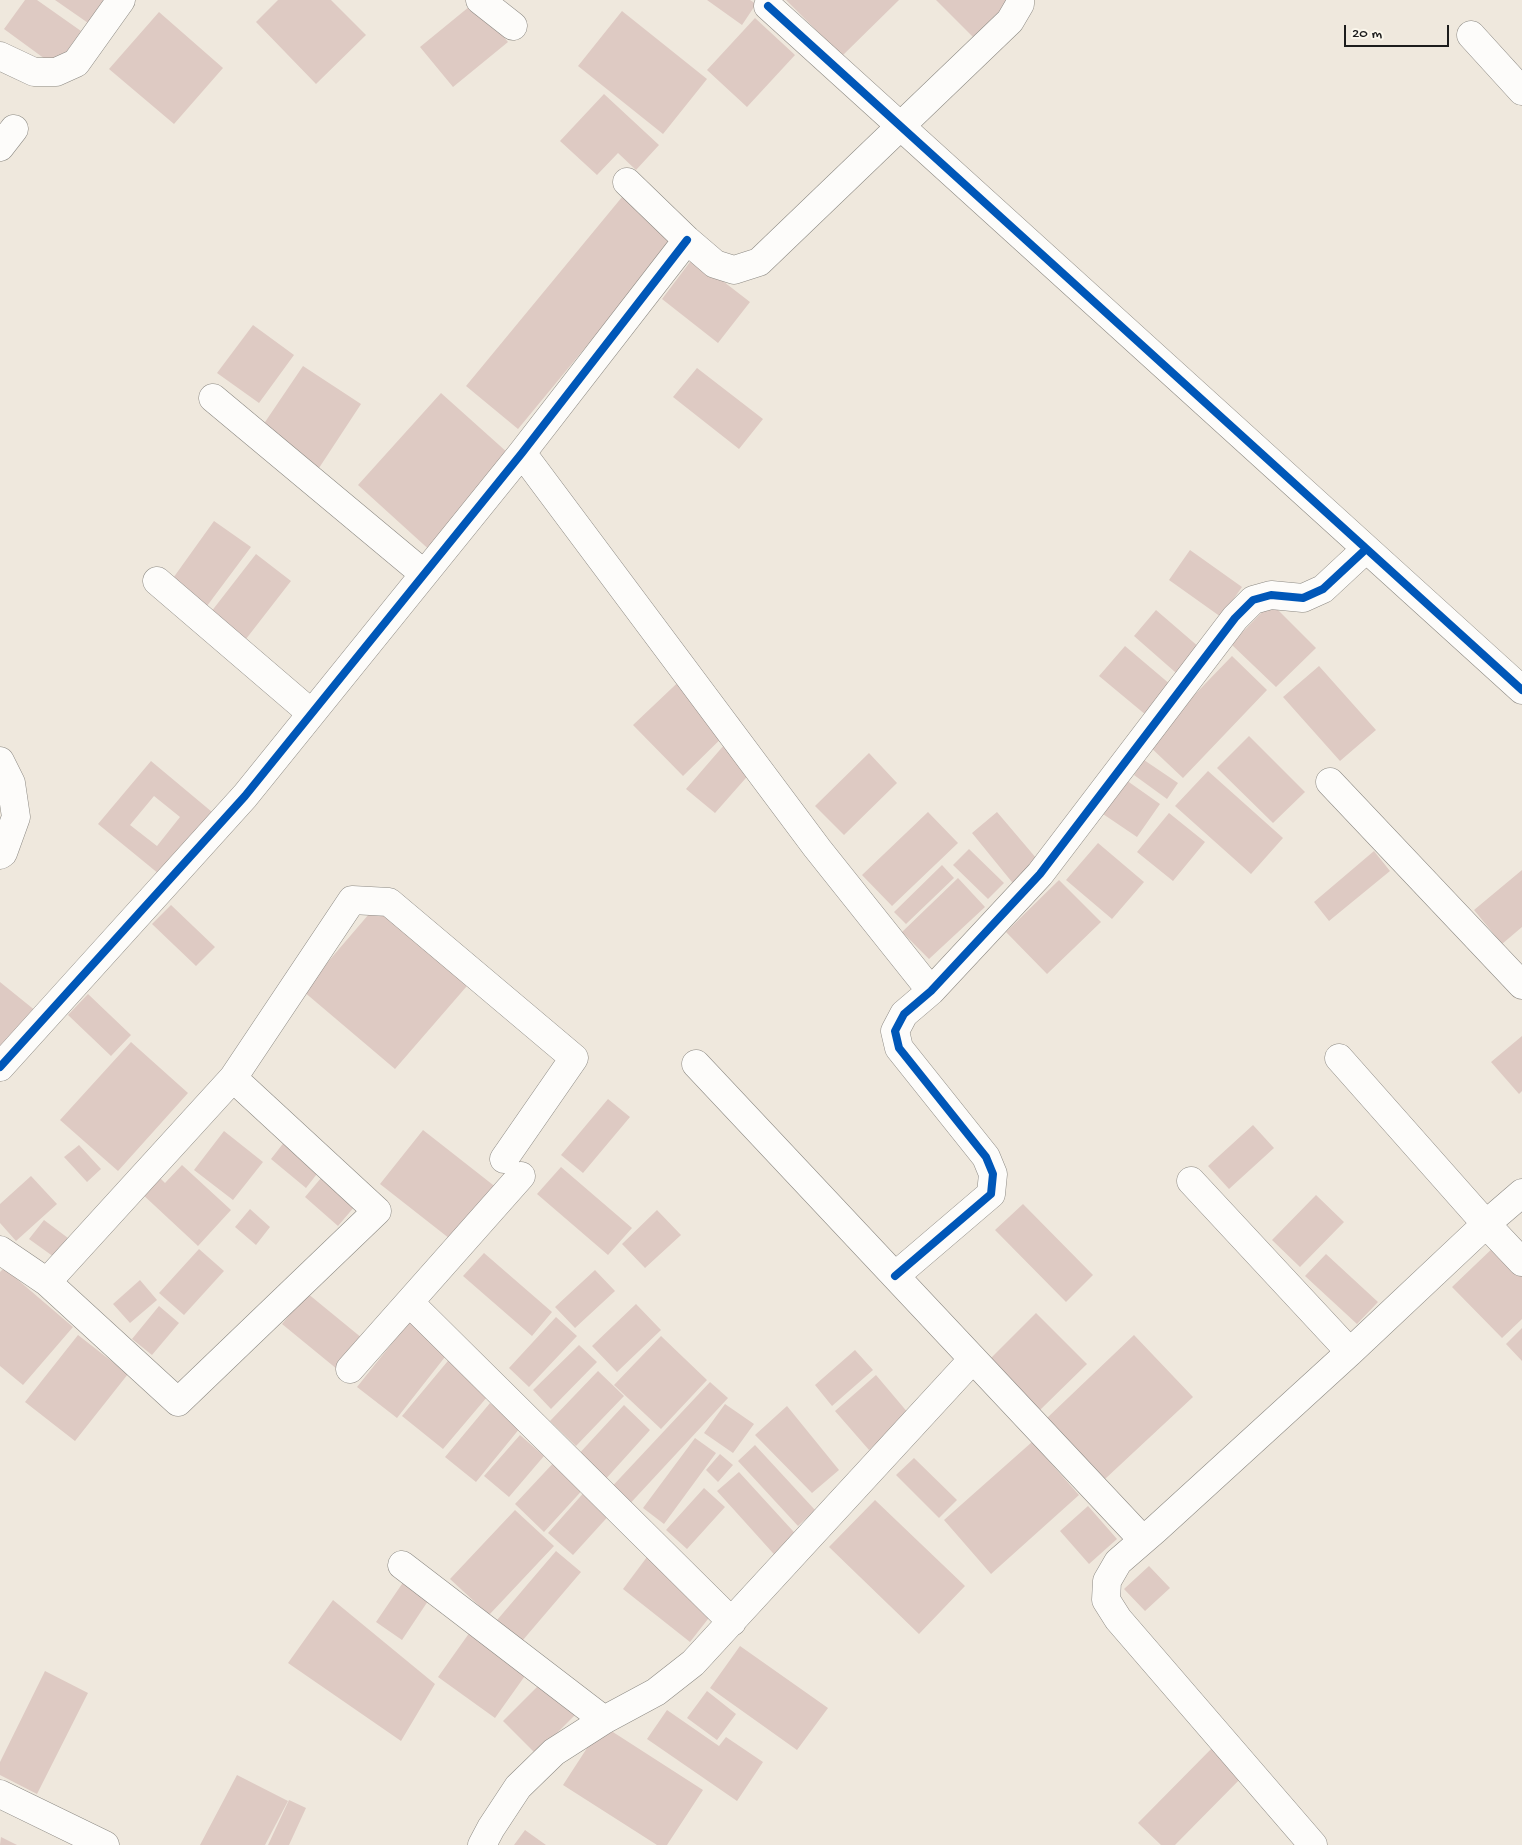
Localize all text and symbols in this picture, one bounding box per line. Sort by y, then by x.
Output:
scale bar [1347,15,1452,47]
text: 20 m [1352,25,1382,43]

